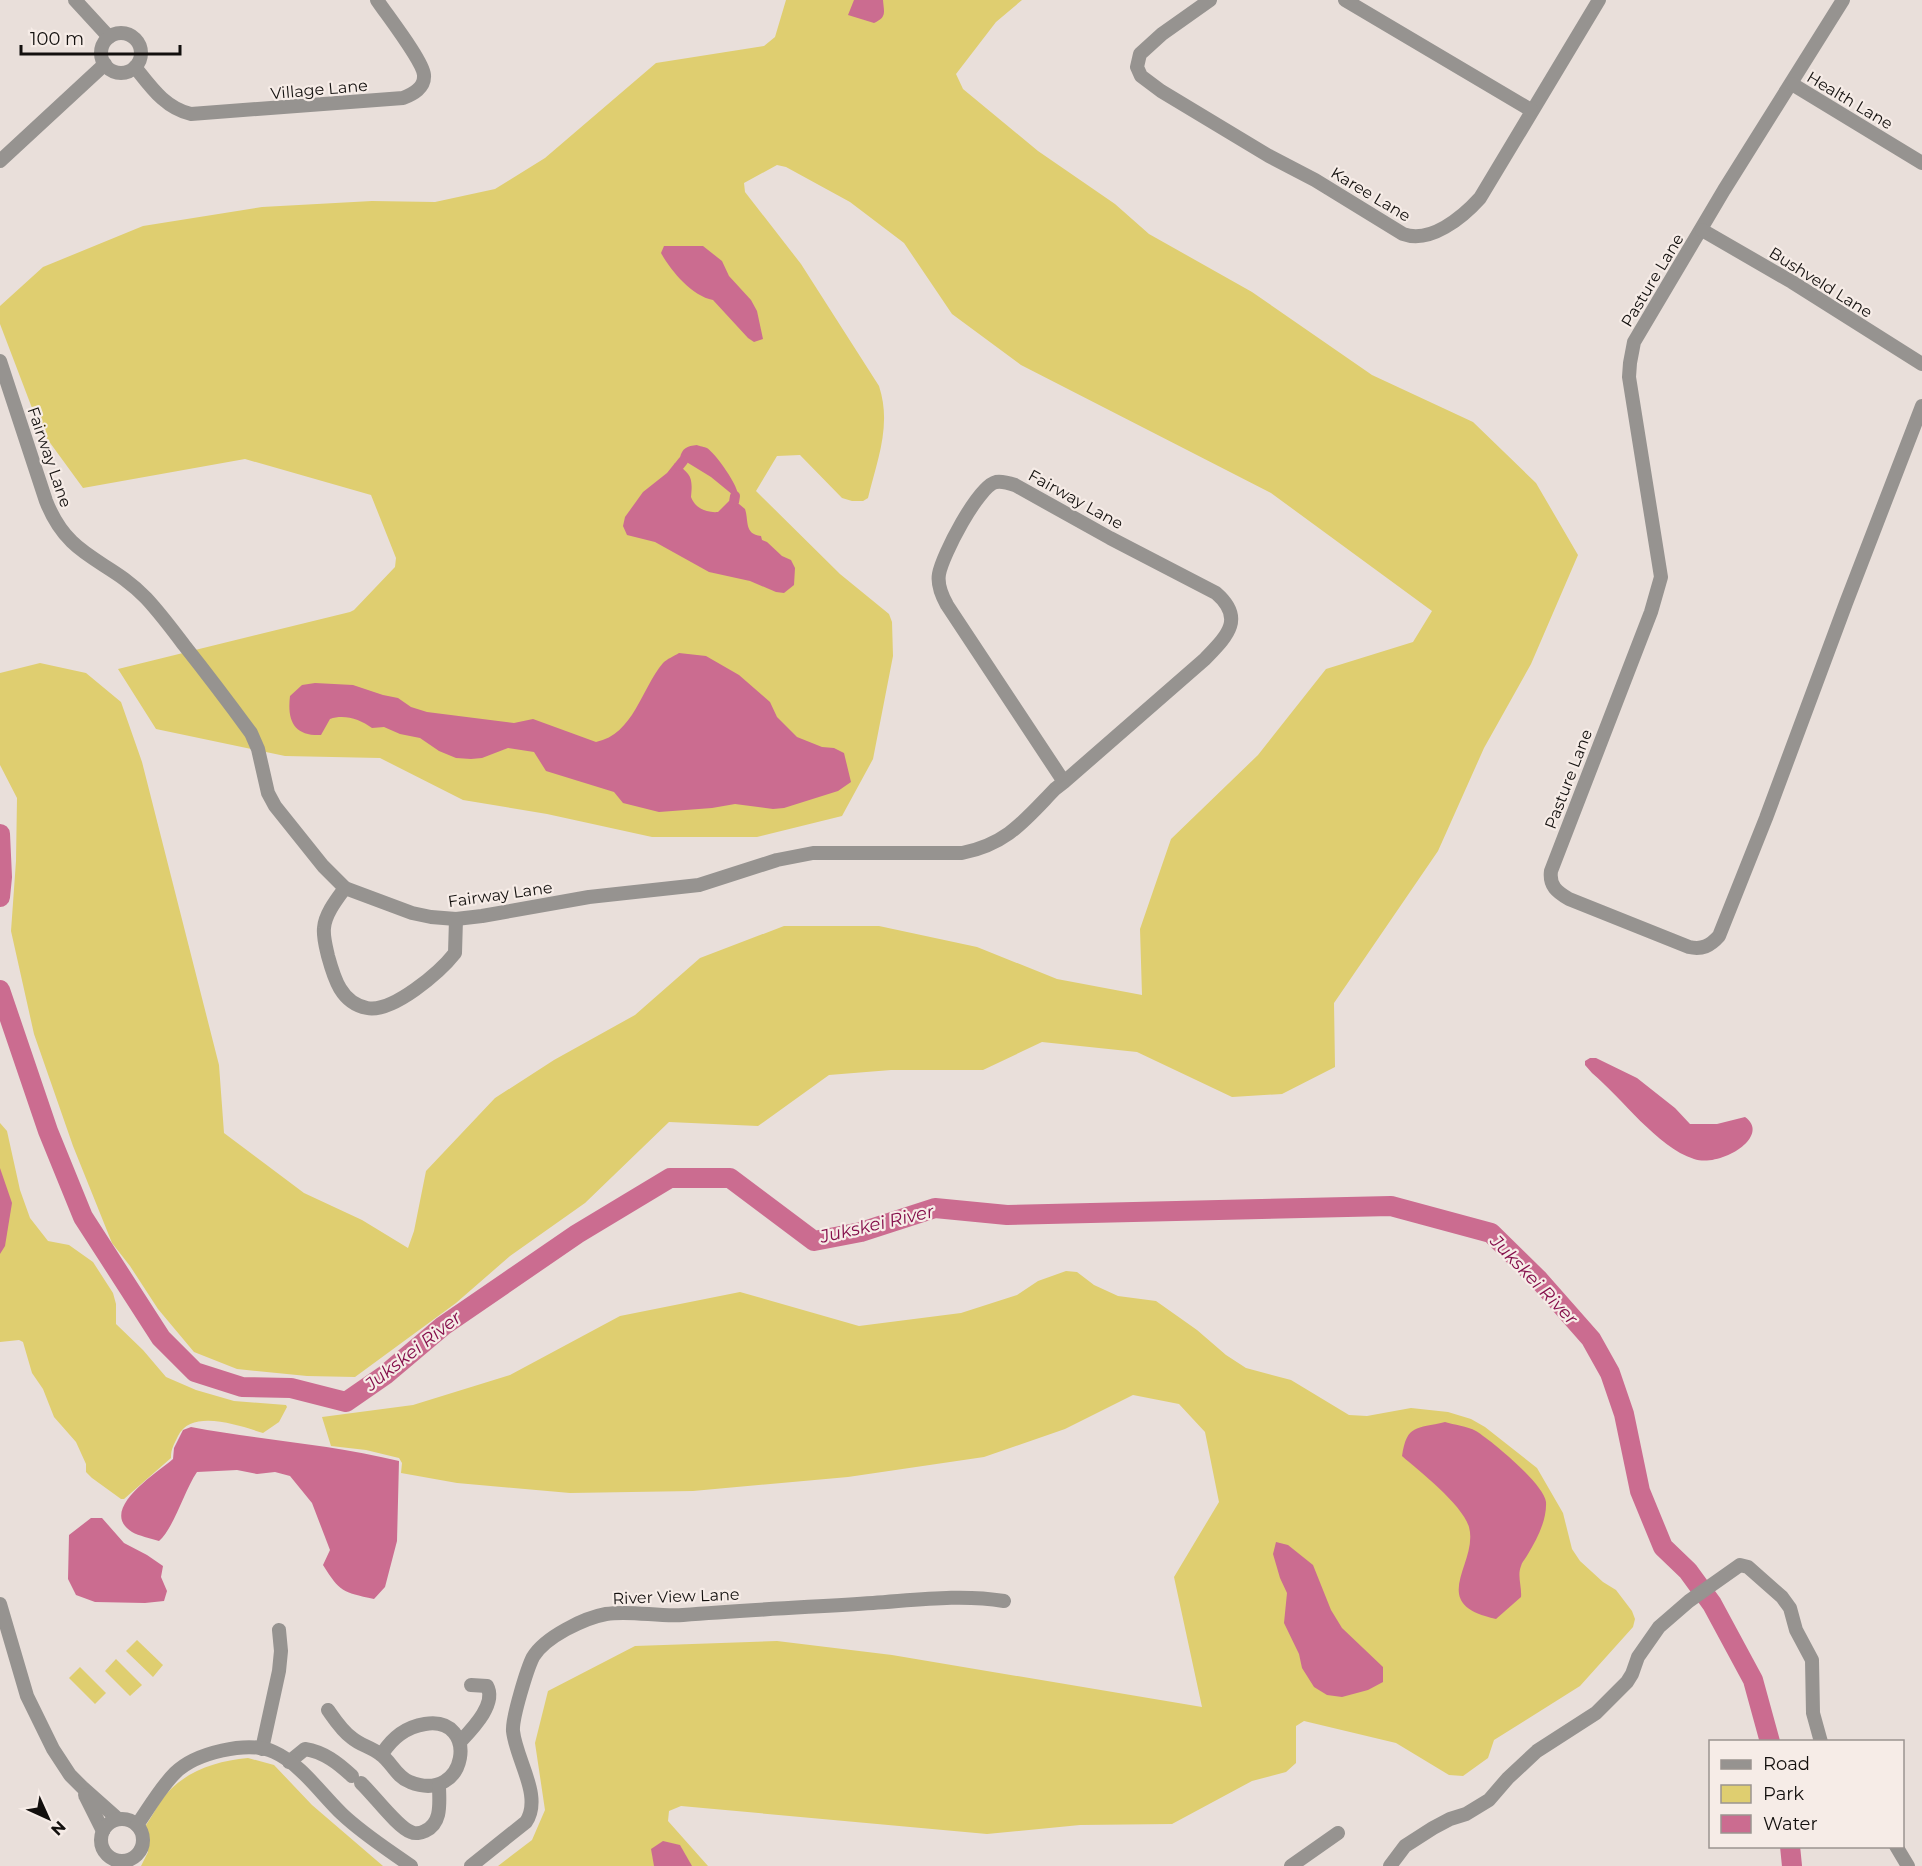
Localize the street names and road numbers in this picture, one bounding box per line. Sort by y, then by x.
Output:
street label: Health Lane [1803,67,1896,134]
street label: Village Lane [270,76,368,103]
street label: Karee Lane [1327,163,1414,226]
street label: Pasture Lane [1617,230,1688,330]
street label: Bushveld Lane [1766,243,1876,322]
street label: Fairway Lane [23,404,76,510]
street label: Fairway Lane [1025,466,1126,533]
street label: Pasture Lane [1541,727,1596,832]
street label: Fairway Lane [447,878,554,911]
street label: River View Lane [612,1585,740,1608]

